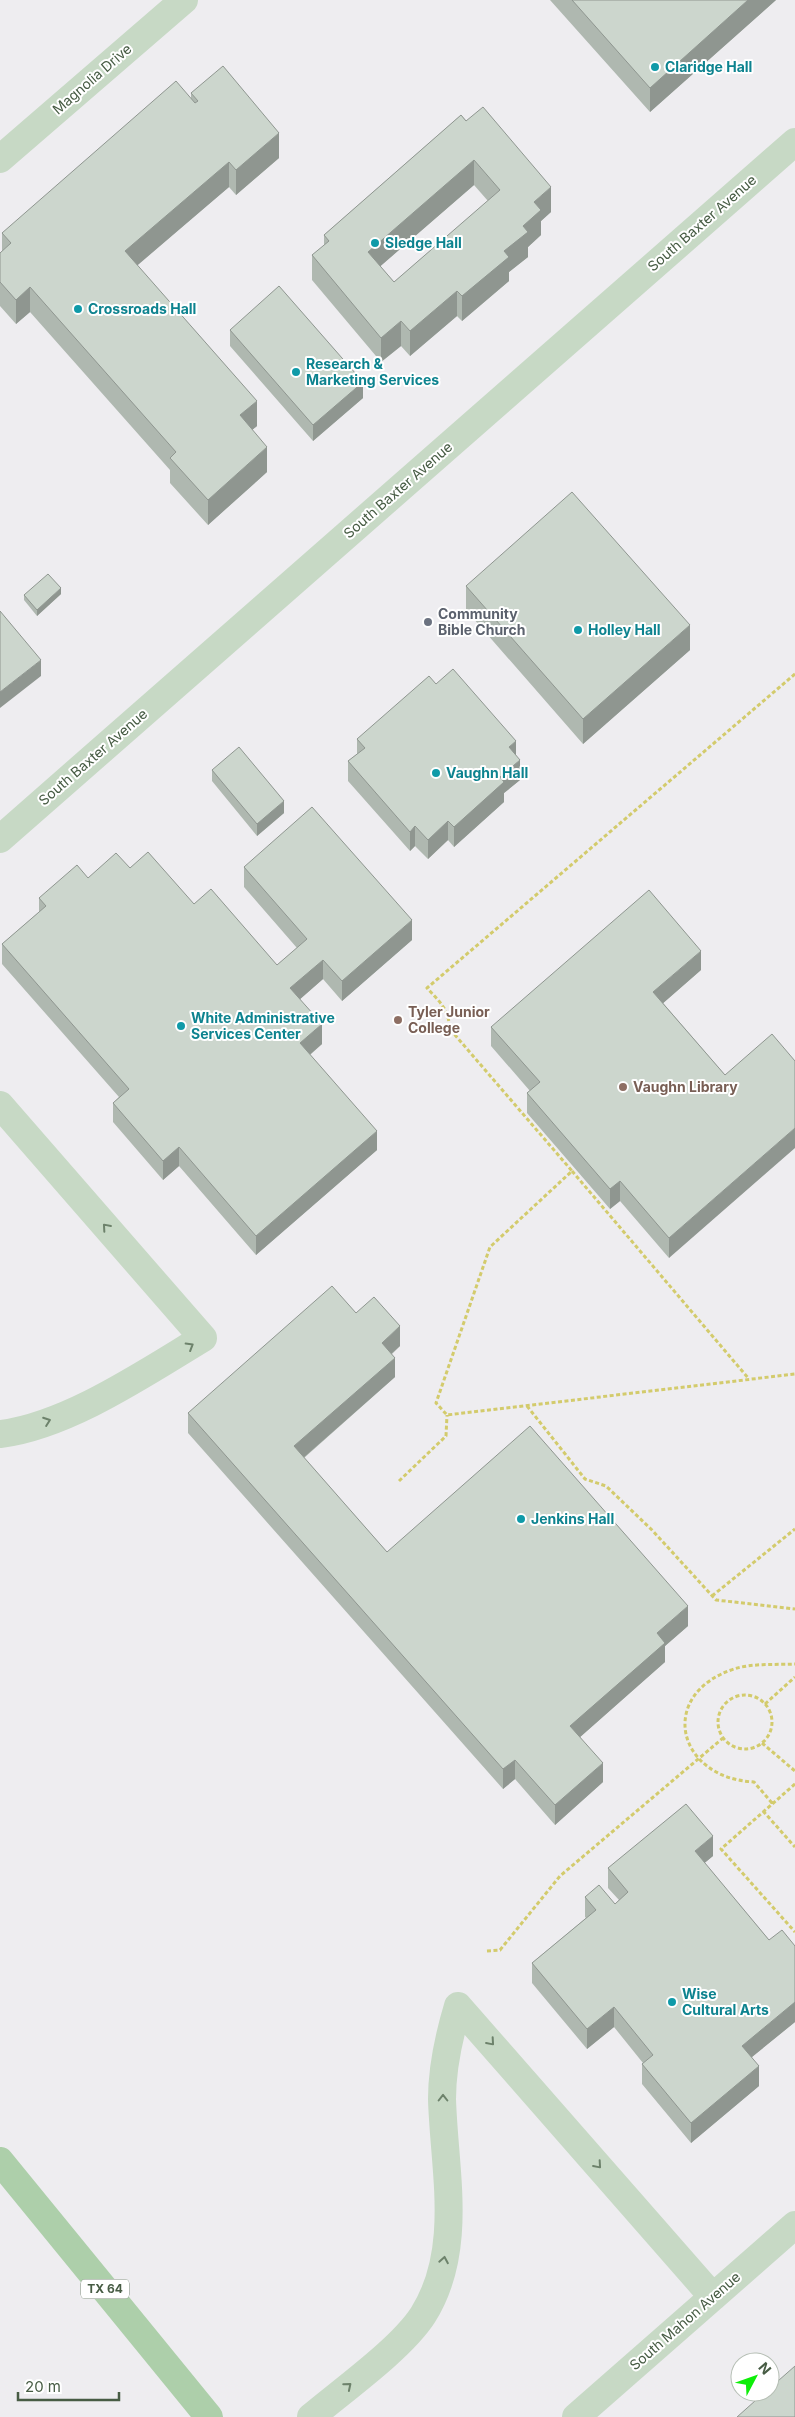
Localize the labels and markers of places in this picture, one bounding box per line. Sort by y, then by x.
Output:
place label: Claridge Hall [665,58,752,75]
marker: Claridge Hall [649,61,661,73]
place label: Sledge Hall [385,234,462,251]
marker: Sledge Hall [369,237,381,249]
place label: Crossroads Hall [88,300,196,317]
marker: Crossroads Hall [72,303,84,315]
place label: Research & Marketing Services [306,355,439,388]
marker: Research & Marketing Services [290,366,302,378]
place label: Community Bible Church [438,605,525,638]
marker: Community Bible Church [422,616,434,628]
place label: Holley Hall [588,621,661,638]
marker: Holley Hall [572,624,584,636]
place label: Vaughn Hall [446,764,528,781]
marker: Vaughn Hall [430,767,442,779]
place label: Tyler Junior College [408,1003,490,1036]
place label: White Administrative Services Center [191,1009,335,1042]
marker: Tyler Junior College [392,1014,404,1026]
marker: White Administrative Services Center [175,1020,187,1032]
place label: Vaughn Library [633,1078,738,1095]
marker: Vaughn Library [617,1081,629,1093]
place label: Jenkins Hall [531,1510,614,1527]
marker: Jenkins Hall [515,1513,527,1525]
place label: Wise Cultural Arts [682,1985,769,2018]
marker: Wise Cultural Arts [666,1996,678,2008]

